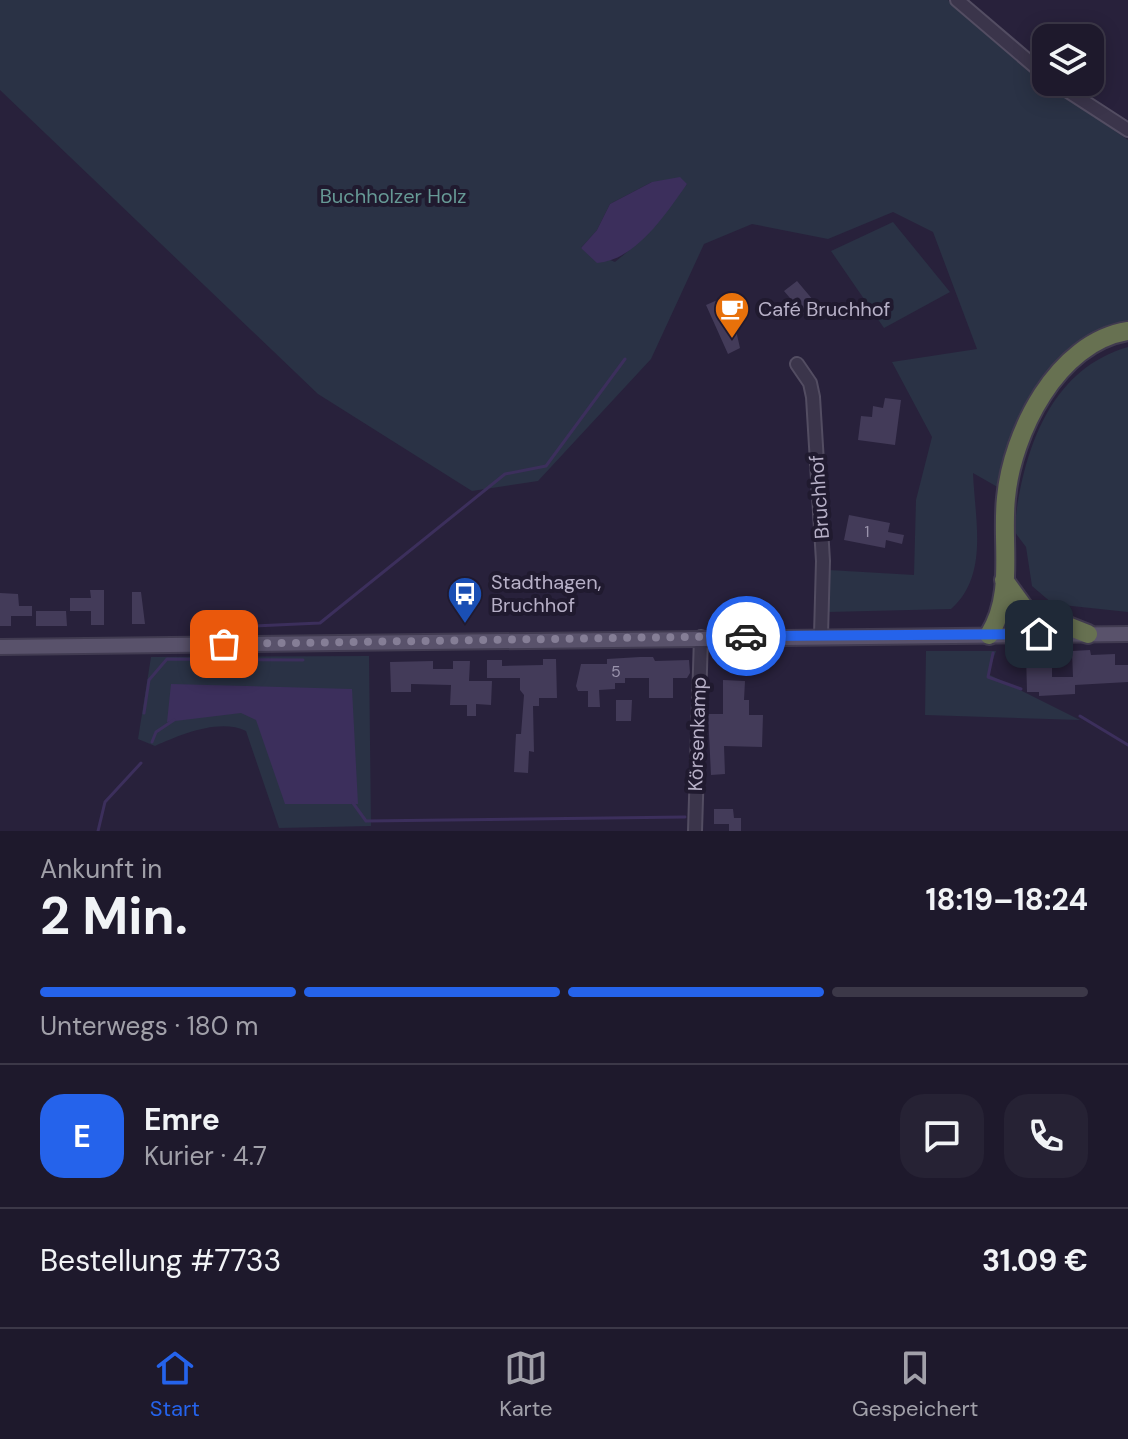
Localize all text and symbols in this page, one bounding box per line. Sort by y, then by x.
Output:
map controls [1032,24,1104,96]
button: layers [1032,24,1104,96]
park label: Buchholzer Holz [320,183,466,209]
cafe icon: Café Bruchhof [713,290,751,340]
place label: Café Bruchhof [758,296,891,322]
street label: Bruchhof [803,454,835,540]
house number: 1 [865,521,870,542]
place label: Stadthagen, Bruchhof [491,569,601,618]
bus stop icon: Stadthagen, Bruchhof [446,575,484,625]
courier [706,596,786,676]
pin [1005,600,1073,668]
pin [190,610,258,678]
icon: home [1017,612,1061,656]
icon: car [724,614,768,658]
icon: bag [202,622,246,666]
house number: 5 [611,661,621,682]
street label: Körsenkamp [682,676,712,792]
text: Ankunft in [40,852,162,886]
text: 18:19–18:24 [925,880,1088,919]
text: 2 Min. [40,882,188,950]
text: Unterwegs · 180 m [40,1009,259,1043]
button: chat [900,1094,984,1178]
button: phone [1004,1094,1088,1178]
text: Emre [144,1100,220,1139]
text: E [73,1117,91,1156]
text: Kurier · 4.7 [144,1139,267,1173]
text: Bestellung #7733 [40,1241,281,1280]
text: 31.09 € [982,1241,1088,1280]
tab: Start [150,1346,200,1423]
tab: Karte [499,1346,553,1423]
tab: Gespeichert [852,1346,978,1423]

